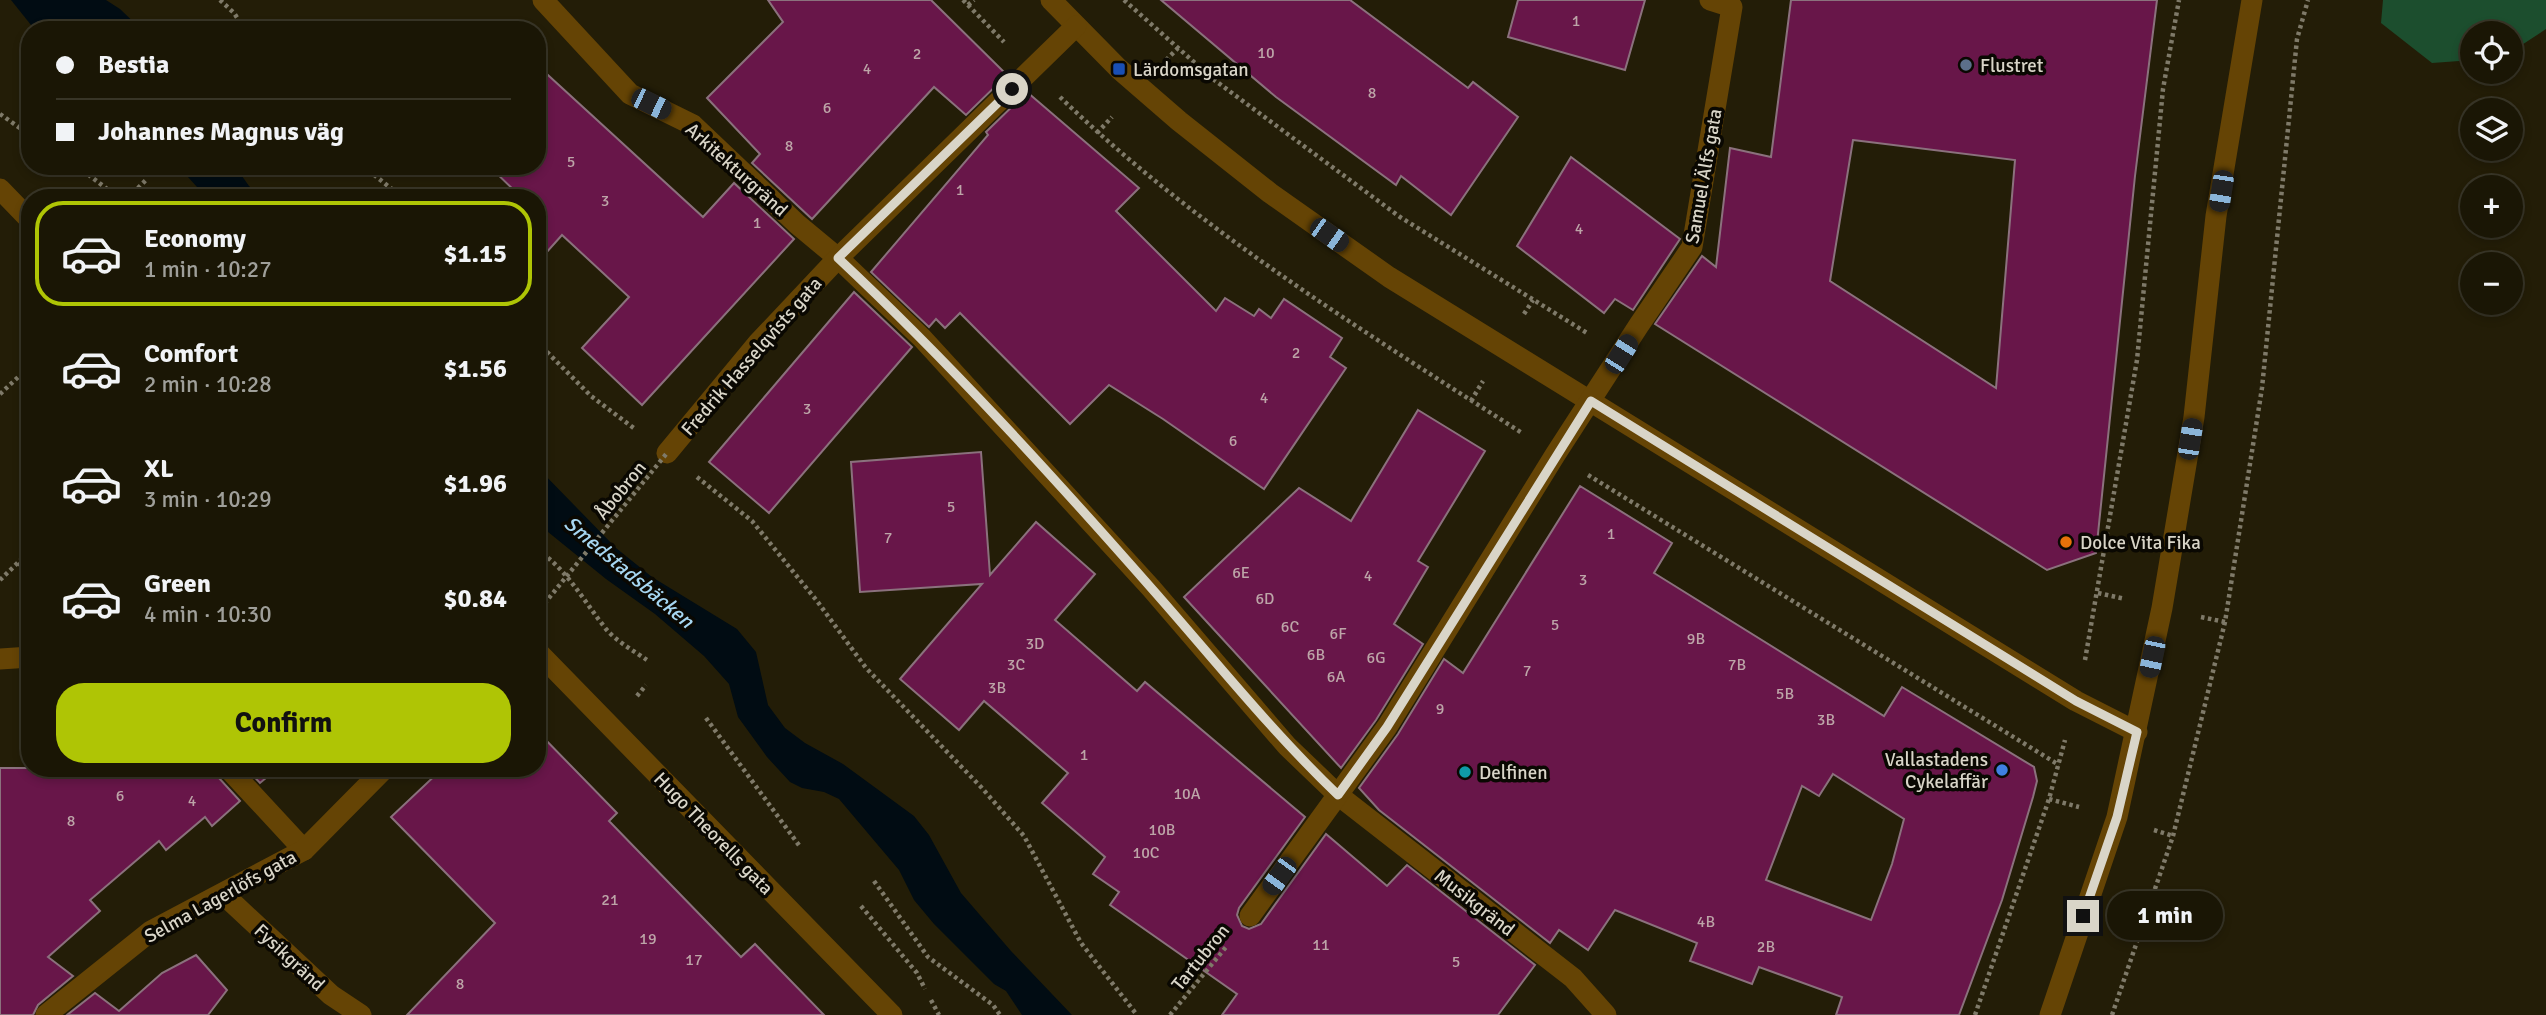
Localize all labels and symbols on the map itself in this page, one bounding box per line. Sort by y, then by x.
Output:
house number: 1 [1572,11,1580,31]
house number: 10 [1257,43,1275,63]
house number: 2 [913,44,921,64]
place label: Flustret [1980,54,2044,78]
marker: Flustret [1958,57,1974,73]
place label: Lärdomsgatan [1133,58,1249,82]
house number: 4 [863,59,872,79]
marker: Lärdomsgatan [1111,61,1127,77]
route start [996,73,1028,105]
house number: 8 [1368,83,1376,103]
car [628,85,675,123]
house number: 6 [823,98,831,118]
street label: Samuel Älfs gata [1680,107,1728,245]
street label: Arkitekturgränd [680,118,792,222]
house number: 8 [785,136,793,156]
house number: 5 [567,152,575,172]
car [2208,169,2235,213]
house number: 1 [956,180,964,200]
house number: 3 [601,191,609,211]
house number: 1 [753,213,761,233]
car [1306,214,1353,256]
house number: 4 [1575,219,1584,239]
street label: Fredrik Hasselqvists gata [676,272,827,441]
car [1601,331,1642,377]
house number: 2 [1292,343,1300,363]
house number: 4 [1260,388,1269,408]
house number: 3 [803,399,811,419]
car [2177,417,2204,461]
house number: 6 [1229,431,1237,451]
street label: Åbobron [590,456,652,525]
house number: 5 [947,497,955,517]
water label: Smedstadsbäcken [559,510,699,634]
house number: 1 [1607,524,1615,544]
house number: 7 [884,528,892,548]
place label: Dolce Vita Fika [2080,531,2201,555]
marker: Dolce Vita Fika [2058,534,2074,550]
house number: 6E [1232,563,1250,583]
house number: 4 [1364,566,1373,586]
house number: 3 [1579,570,1587,590]
house number: 6D [1255,589,1275,609]
house number: 5 [1551,615,1559,635]
house number: 6C [1281,617,1299,637]
house number: 6F [1330,624,1346,644]
house number: 9B [1687,629,1705,649]
house number: 3D [1025,634,1045,654]
car [2138,634,2167,680]
house number: 6B [1307,645,1325,665]
house number: 6G [1367,648,1385,668]
house number: 3C [1007,655,1025,675]
house number: 7B [1728,655,1746,675]
house number: 7 [1523,661,1531,681]
house number: 6A [1327,667,1345,687]
house number: 3B [988,678,1006,698]
house number: 5B [1776,684,1794,704]
house number: 9 [1436,699,1444,719]
house number: 3B [1817,710,1835,730]
house number: 1 [1080,745,1088,765]
place label: Vallastadens Cykelaffär [1885,748,1988,794]
place label: Delfinen [1479,761,1548,785]
marker: Vallastadens Cykelaffär [1994,762,2010,778]
marker: Delfinen [1457,764,1473,780]
street label: Hugo Theorells gata [648,767,778,900]
house number: 10A [1173,784,1201,804]
house number: 6 [116,786,124,806]
house number: 4 [188,791,197,811]
house number: 8 [67,811,75,831]
house number: 10B [1149,820,1175,840]
house number: 10C [1133,843,1160,863]
street label: Selma Lagerlöfs gata [140,845,301,949]
car [1259,853,1300,899]
street label: Musikgränd [1429,864,1519,942]
house number: 21 [601,890,619,910]
callout: 1 min [2108,892,2223,940]
route end [2067,900,2099,932]
house number: 4B [1697,912,1715,932]
street label: Fysikgränd [249,919,330,997]
street label: Tartubron [1167,919,1235,996]
house number: 19 [639,929,657,949]
house number: 11 [1312,935,1330,955]
house number: 2B [1757,937,1775,957]
house number: 17 [685,950,703,970]
house number: 5 [1452,952,1460,972]
house number: 8 [456,974,464,994]

